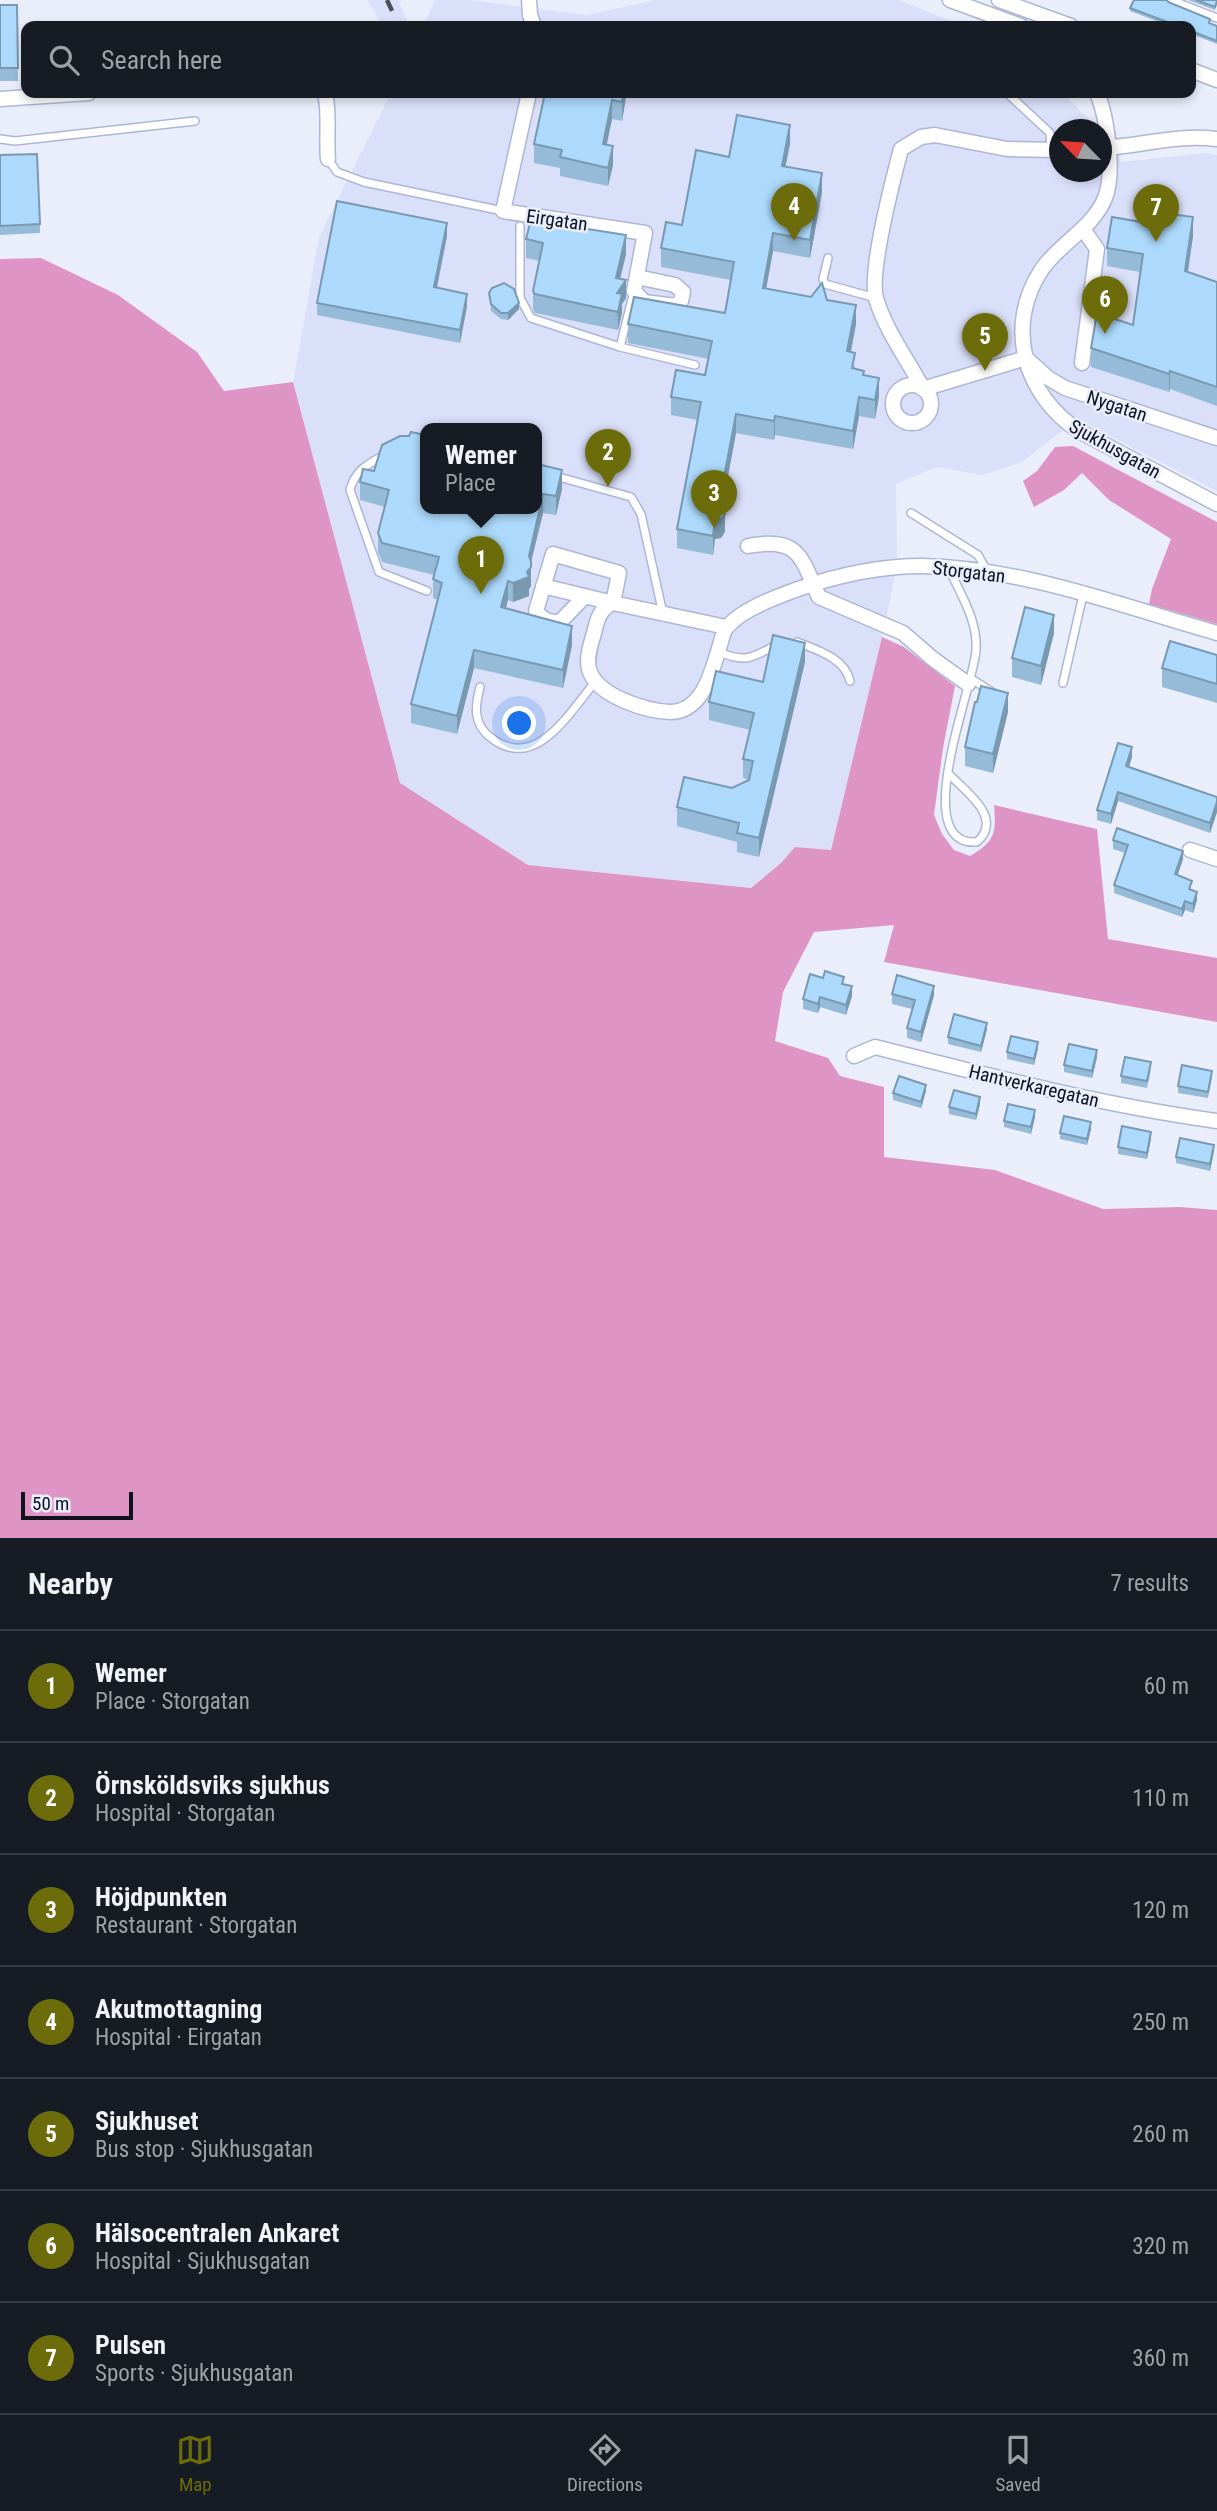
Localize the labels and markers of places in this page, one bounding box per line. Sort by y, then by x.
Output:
pin: 4 [771,183,817,241]
pin: 7 [1133,184,1179,242]
pin: 6 [1082,276,1128,334]
pin: 5 [962,313,1008,371]
pin: 2 [585,429,631,487]
pin: 3 [691,470,737,528]
pin: 1 [458,536,504,594]

